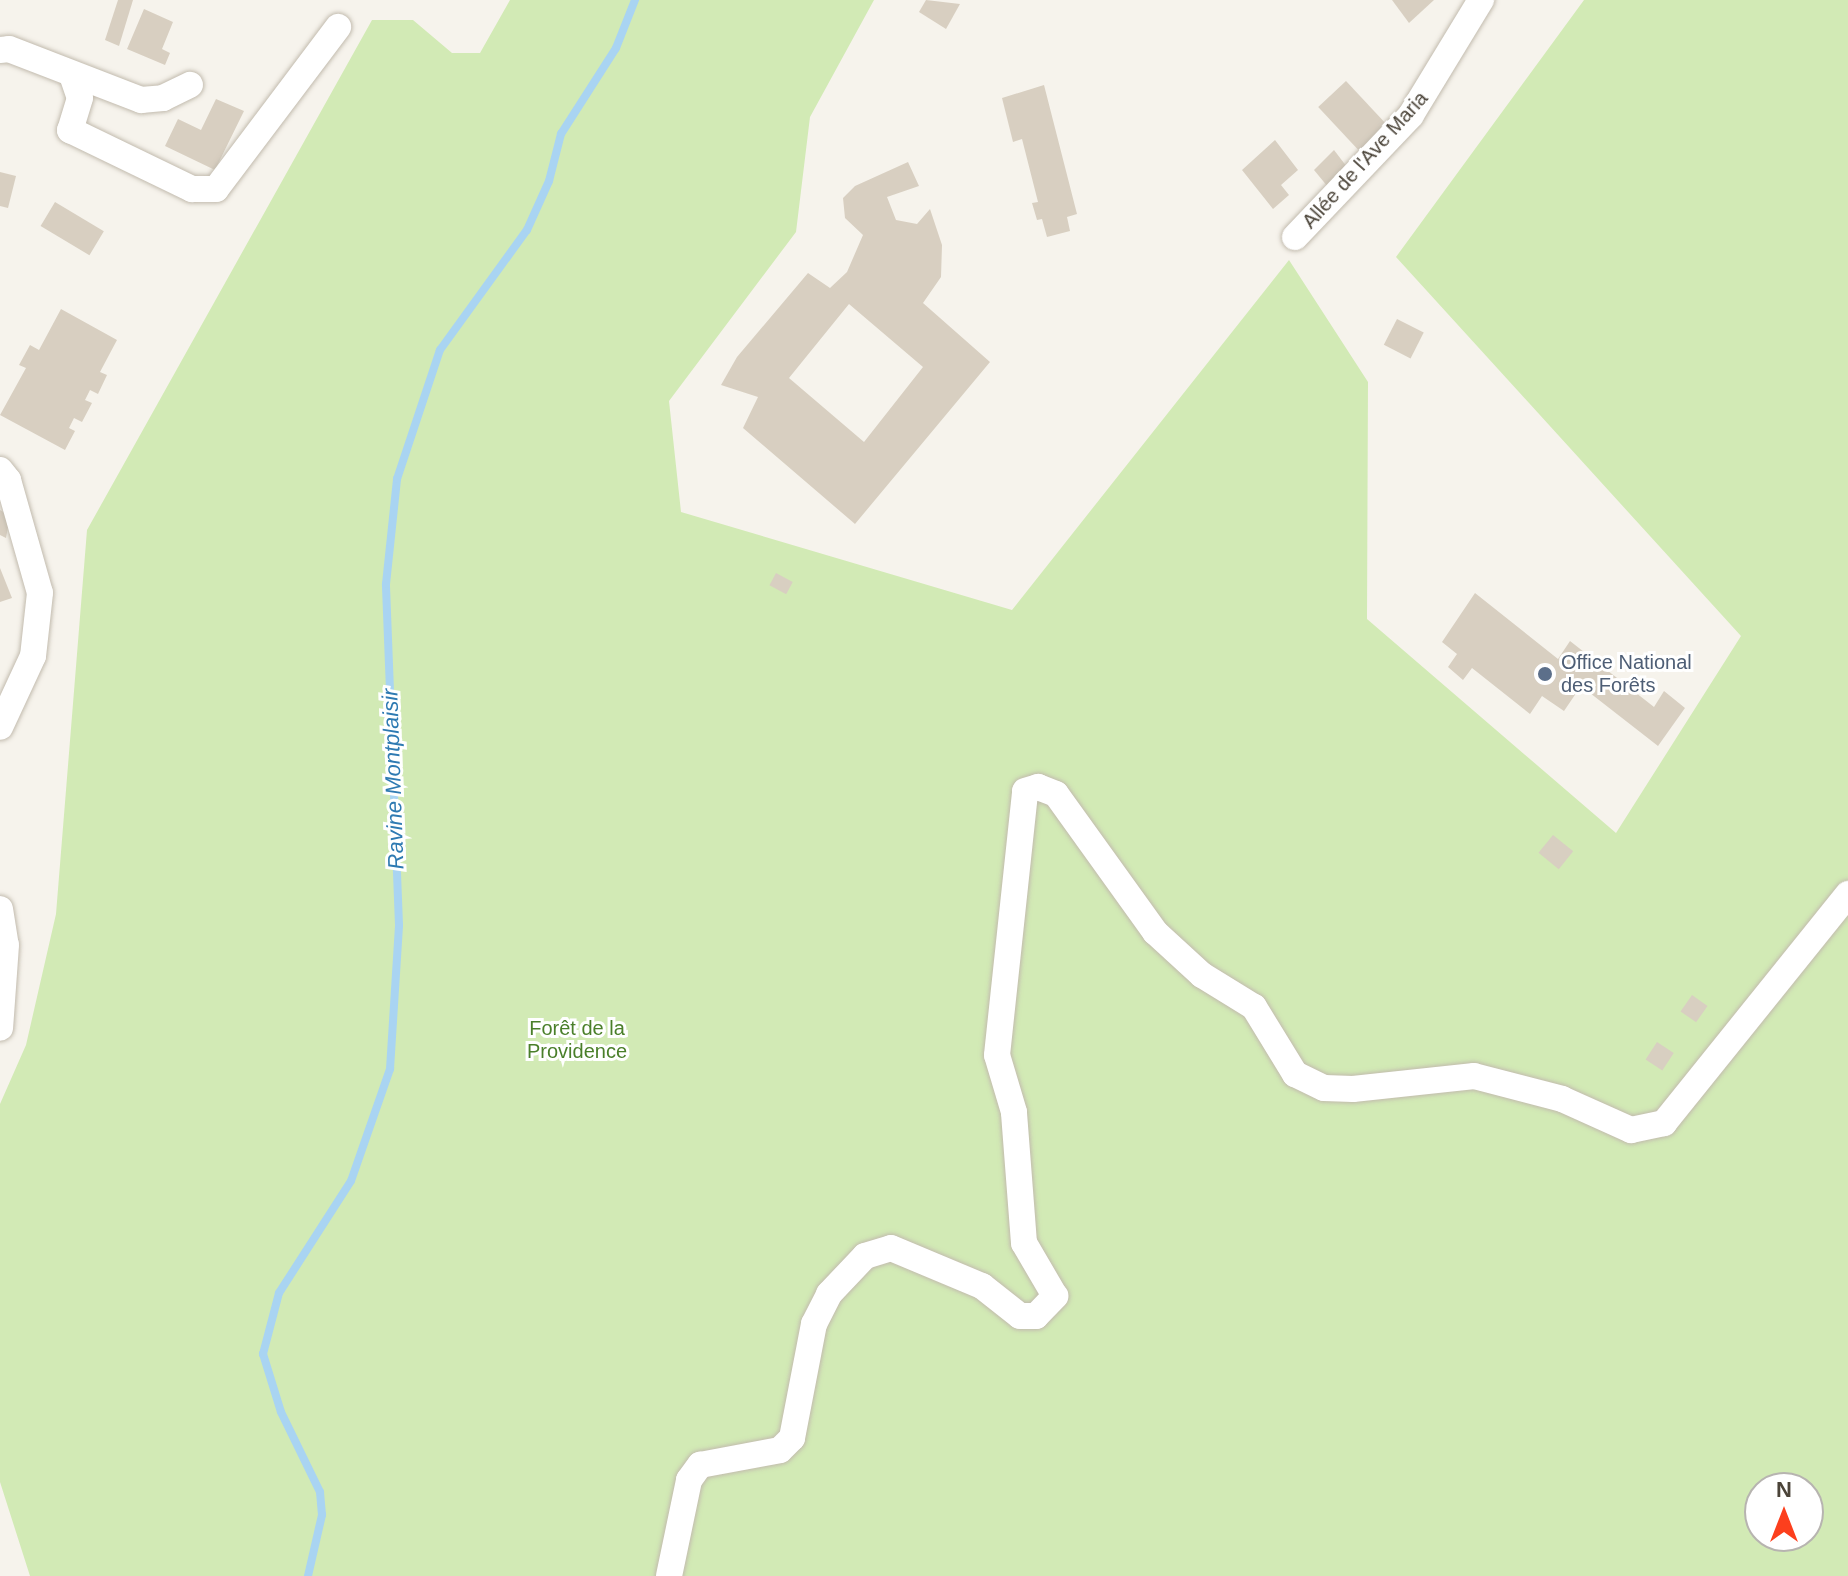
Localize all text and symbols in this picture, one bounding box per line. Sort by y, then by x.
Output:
street label: Allée de l'Ave Maria [1297,87,1433,233]
place label: Office National des Forêts [1561,650,1692,697]
marker: Office National des Forêts [1536,665,1554,683]
water label: Ravine Montplaisir [377,688,409,870]
park label: Forêt de la Providence [527,1016,627,1063]
north arrow [1744,1472,1824,1552]
text: N [1776,1477,1792,1502]

